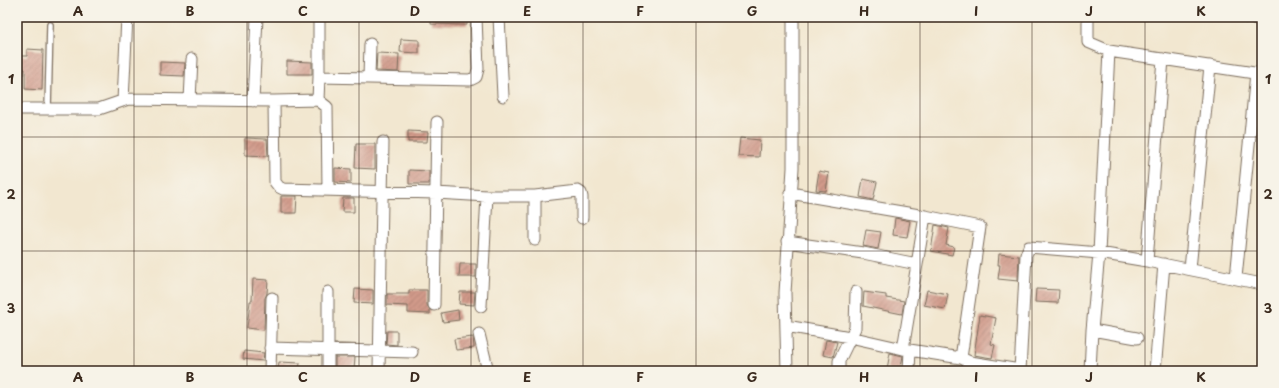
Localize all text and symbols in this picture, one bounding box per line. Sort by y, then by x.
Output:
text: A [73,1,83,20]
text: B [186,1,195,20]
text: C [298,1,308,20]
text: D [410,1,420,20]
text: E [523,1,531,20]
text: F [636,1,644,20]
text: G [747,1,757,20]
text: H [859,1,869,20]
text: I [974,1,978,20]
text: J [1085,1,1093,20]
text: K [1196,1,1206,20]
text: 1 [8,69,14,88]
text: 1 [1265,69,1271,88]
text: 2 [6,184,16,203]
text: 2 [1263,184,1273,203]
text: 3 [7,298,16,317]
text: 3 [1264,298,1273,317]
text: A [73,367,83,386]
text: B [186,367,195,386]
text: C [298,367,308,386]
text: D [410,367,420,386]
text: E [523,367,531,386]
text: F [636,367,644,386]
text: G [747,367,757,386]
text: H [859,367,869,386]
text: I [974,367,978,386]
text: J [1085,367,1093,386]
text: K [1196,367,1206,386]

